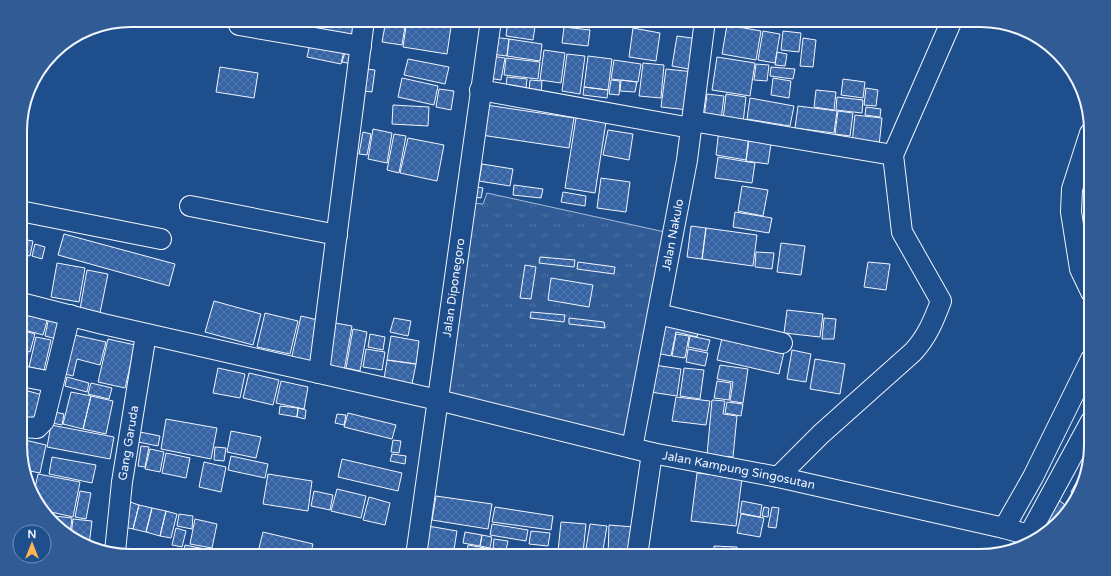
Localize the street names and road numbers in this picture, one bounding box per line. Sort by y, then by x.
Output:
street label: Jalan Nakulo [659,198,686,272]
street label: Jalan Diponegoro [440,237,467,338]
street label: Gang Garuda [115,404,141,481]
street label: Jalan Kampung Singosutan [661,448,816,492]

